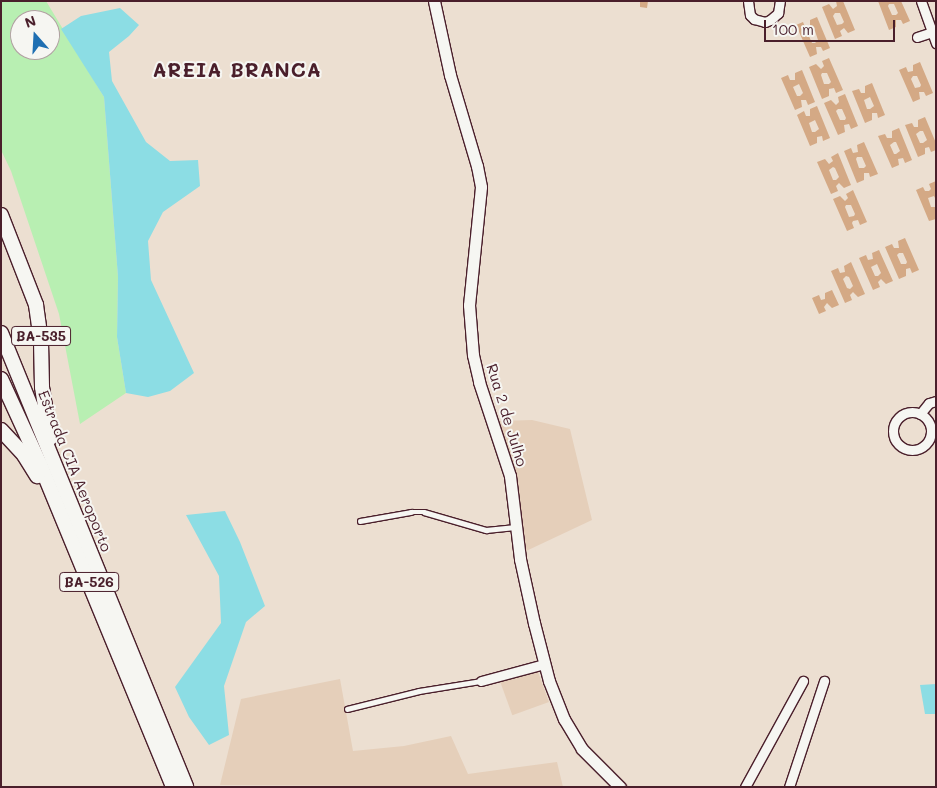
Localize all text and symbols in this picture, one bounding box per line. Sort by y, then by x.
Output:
north arrow [10,10,60,60]
scale bar [767,10,898,42]
text: N [22,11,38,32]
text: 100 m [772,19,814,39]
district label: AREIA BRANCA [151,57,323,81]
road number: BA-535 [11,324,71,348]
street label: Rua 2 de Julho [483,362,531,468]
street label: Estrada CIA Aeroporto [34,388,116,554]
road number: BA-526 [59,570,119,594]

